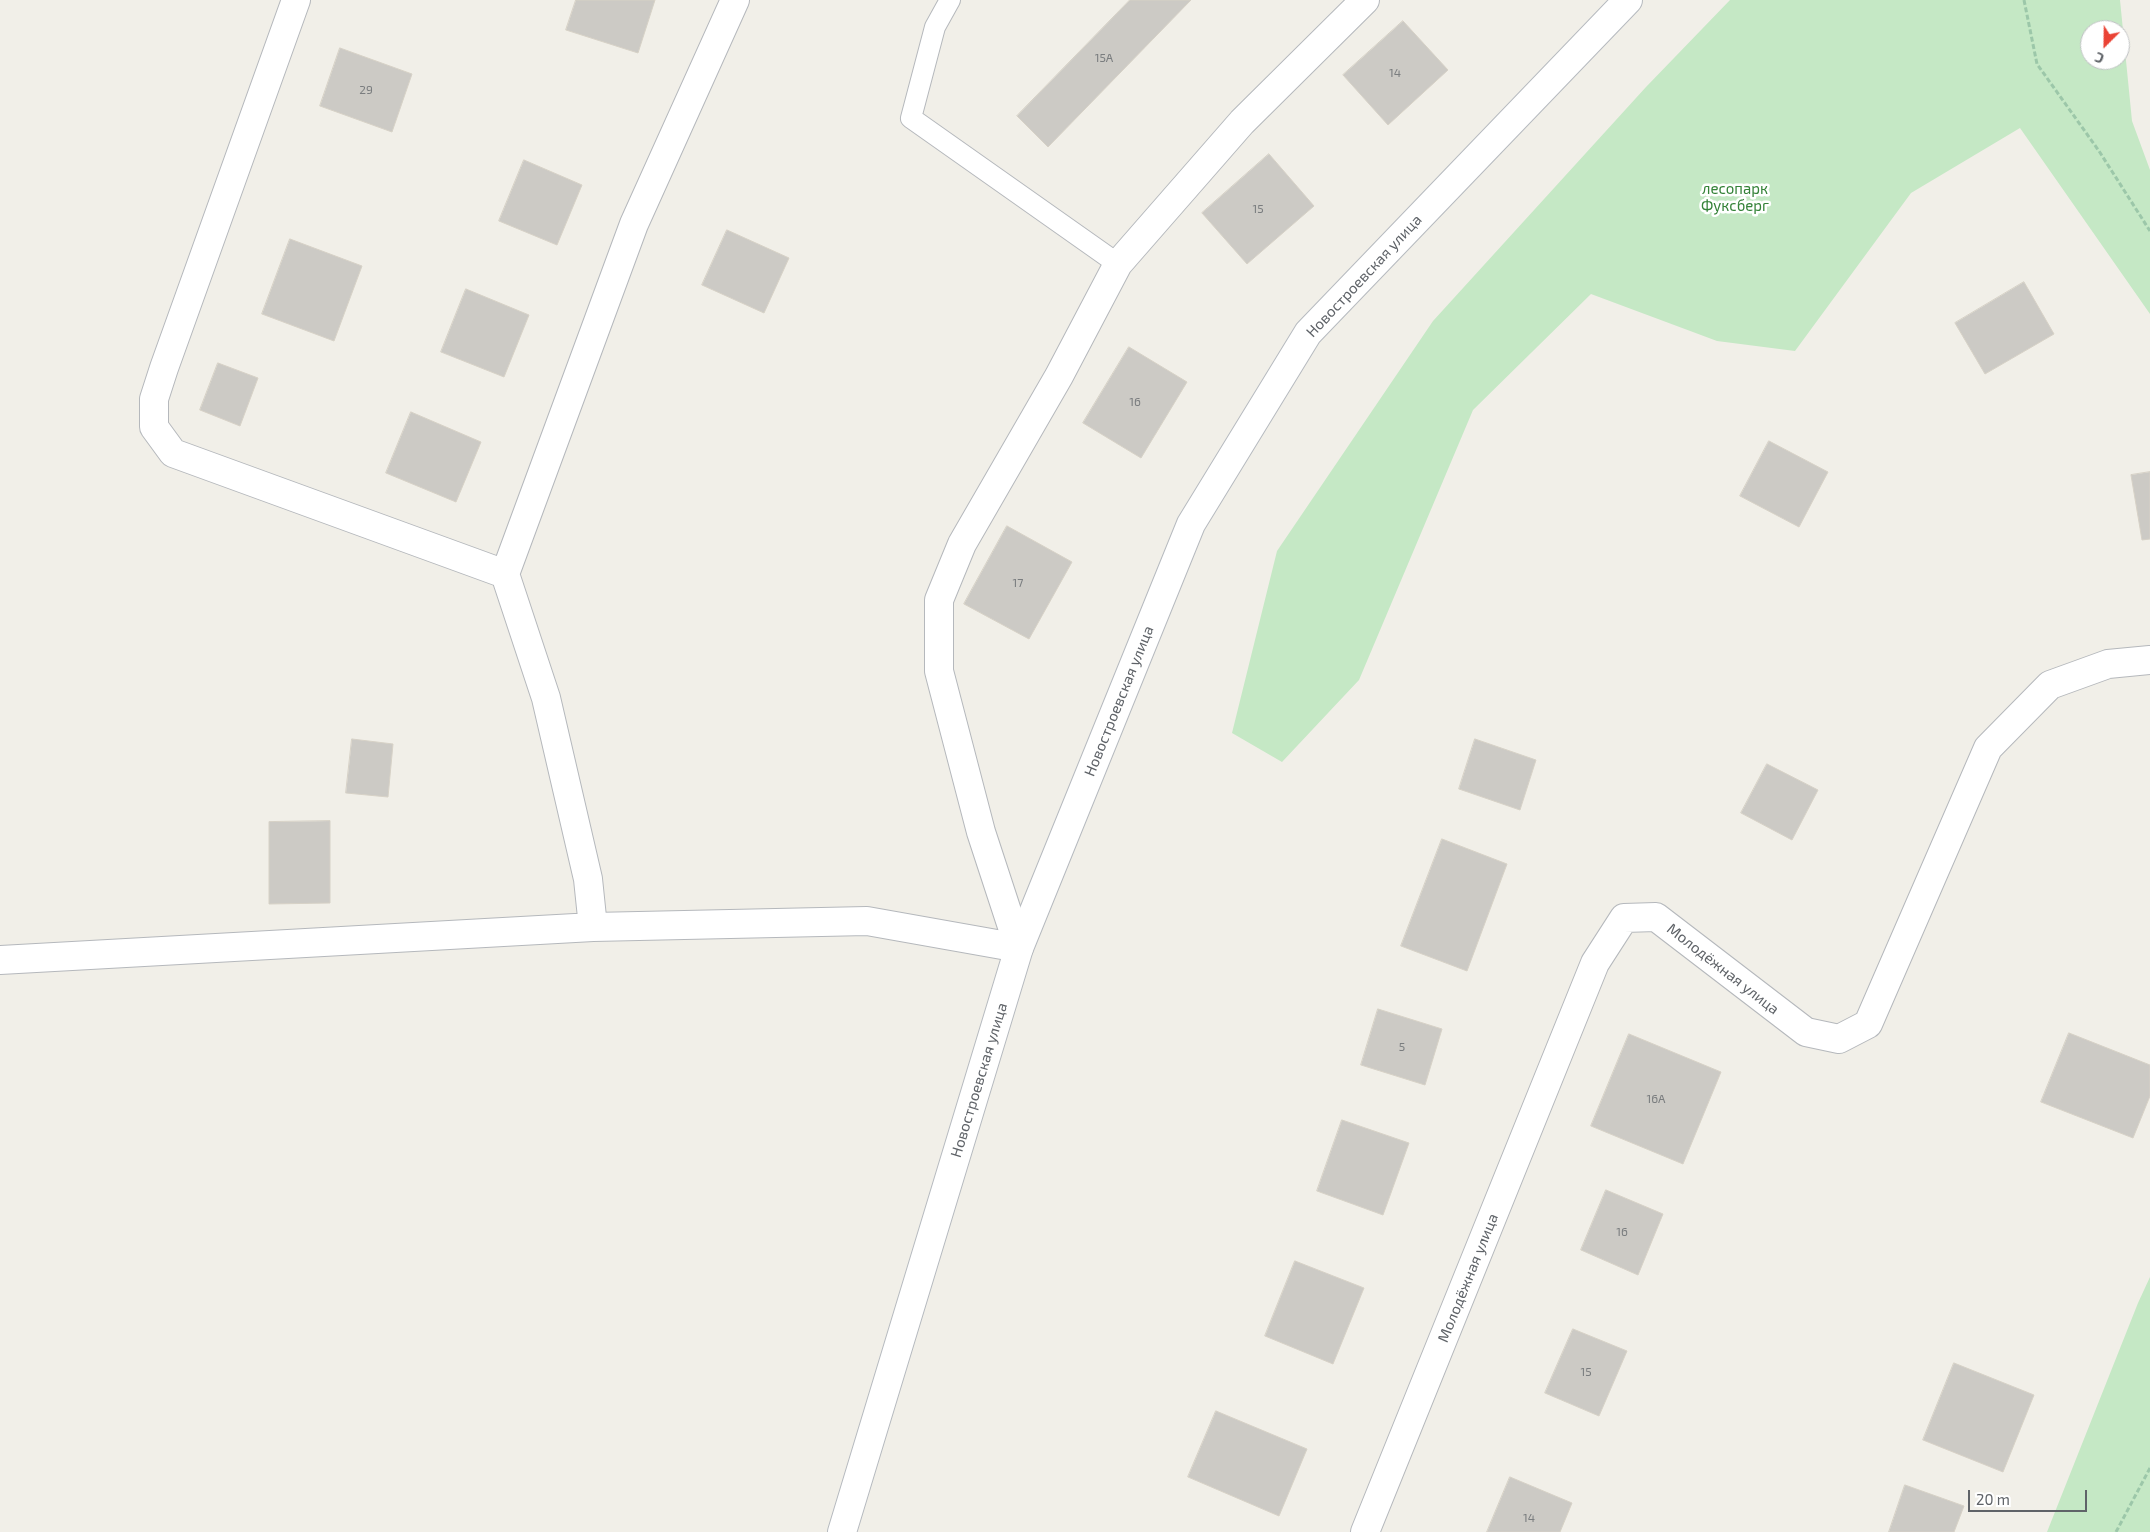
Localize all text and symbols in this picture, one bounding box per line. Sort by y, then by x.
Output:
north arrow [2080,20,2130,70]
text: С [2092,49,2106,68]
house number: 15А [1095,51,1113,65]
house number: 14 [1389,66,1401,80]
house number: 29 [359,83,373,97]
park label: лесопарк Фуксберг [1701,180,1769,215]
house number: 15 [1252,202,1264,216]
street label: Новостроевская улица [1303,211,1425,341]
house number: 16 [1129,395,1141,409]
house number: 17 [1013,576,1023,590]
street label: Новостроевская улица [1081,623,1157,779]
street label: Молодёжная улица [1663,920,1783,1018]
street label: Новостроевская улица [947,1000,1011,1160]
house number: 5 [1399,1040,1405,1054]
house number: 16А [1646,1092,1666,1106]
street label: Молодёжная улица [1434,1211,1502,1345]
house number: 16 [1616,1225,1628,1239]
house number: 15 [1580,1365,1592,1379]
scale bar [1970,1480,2089,1512]
text: 20 m [1976,1490,2010,1508]
house number: 14 [1523,1511,1535,1525]

